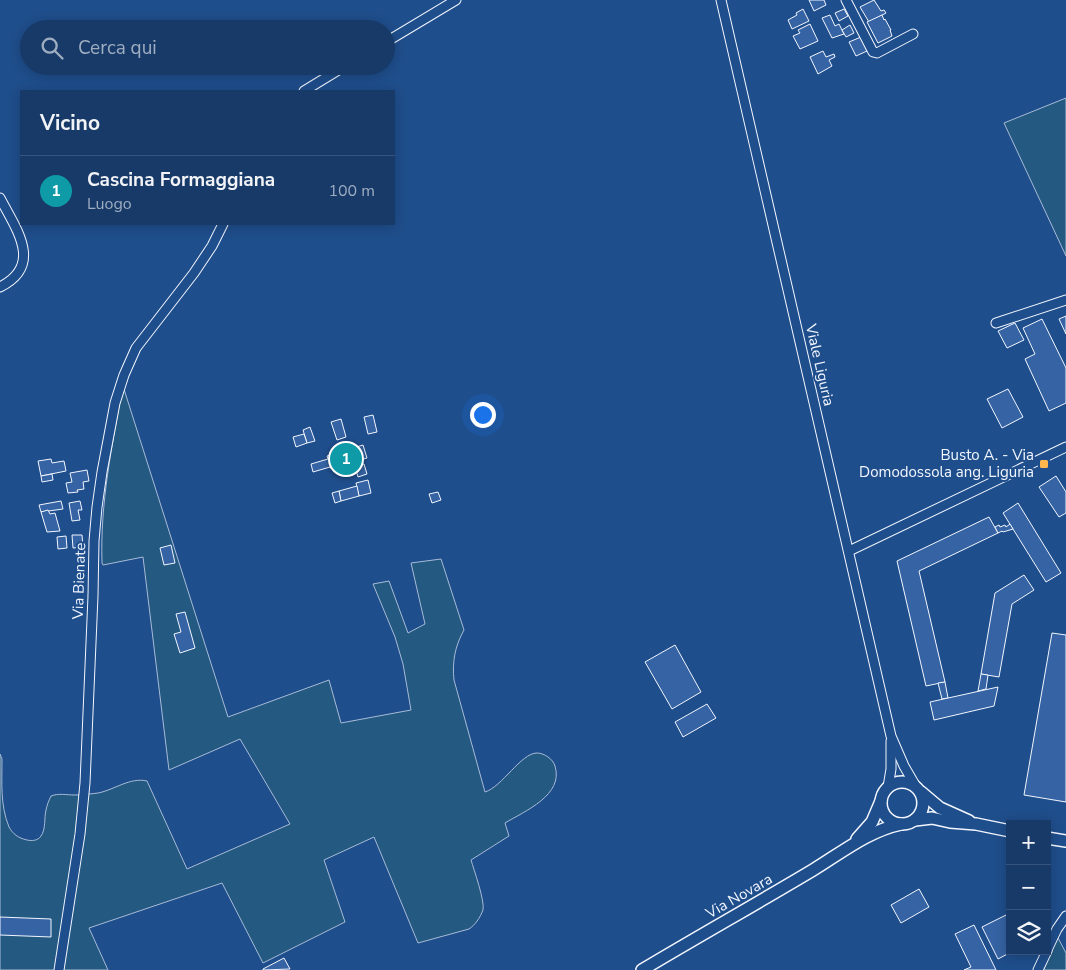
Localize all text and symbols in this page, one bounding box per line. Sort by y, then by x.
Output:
search box [20,20,395,75]
icon: search [38,34,66,62]
text: Cerca qui [78,35,157,61]
text: Vicino [40,109,100,137]
text: Cascina Formaggiana [87,167,275,193]
text: 1 [51,180,61,202]
text: 100 m [328,180,375,202]
text: Luogo [87,193,132,215]
street label: Viale Liguria [801,321,839,408]
your location [470,402,496,428]
pin: 1 [330,440,362,478]
place label: Busto A. - Via Domodossola ang. Liguria [859,445,1034,482]
marker: Busto A. - Via Domodossola ang. Liguria [1038,458,1050,470]
street label: Via Bienate [68,542,90,621]
map controls [1006,820,1051,955]
button: + [1006,820,1051,865]
button: − [1006,865,1051,910]
street label: Via Novara [701,869,776,924]
button: layers [1006,910,1051,955]

